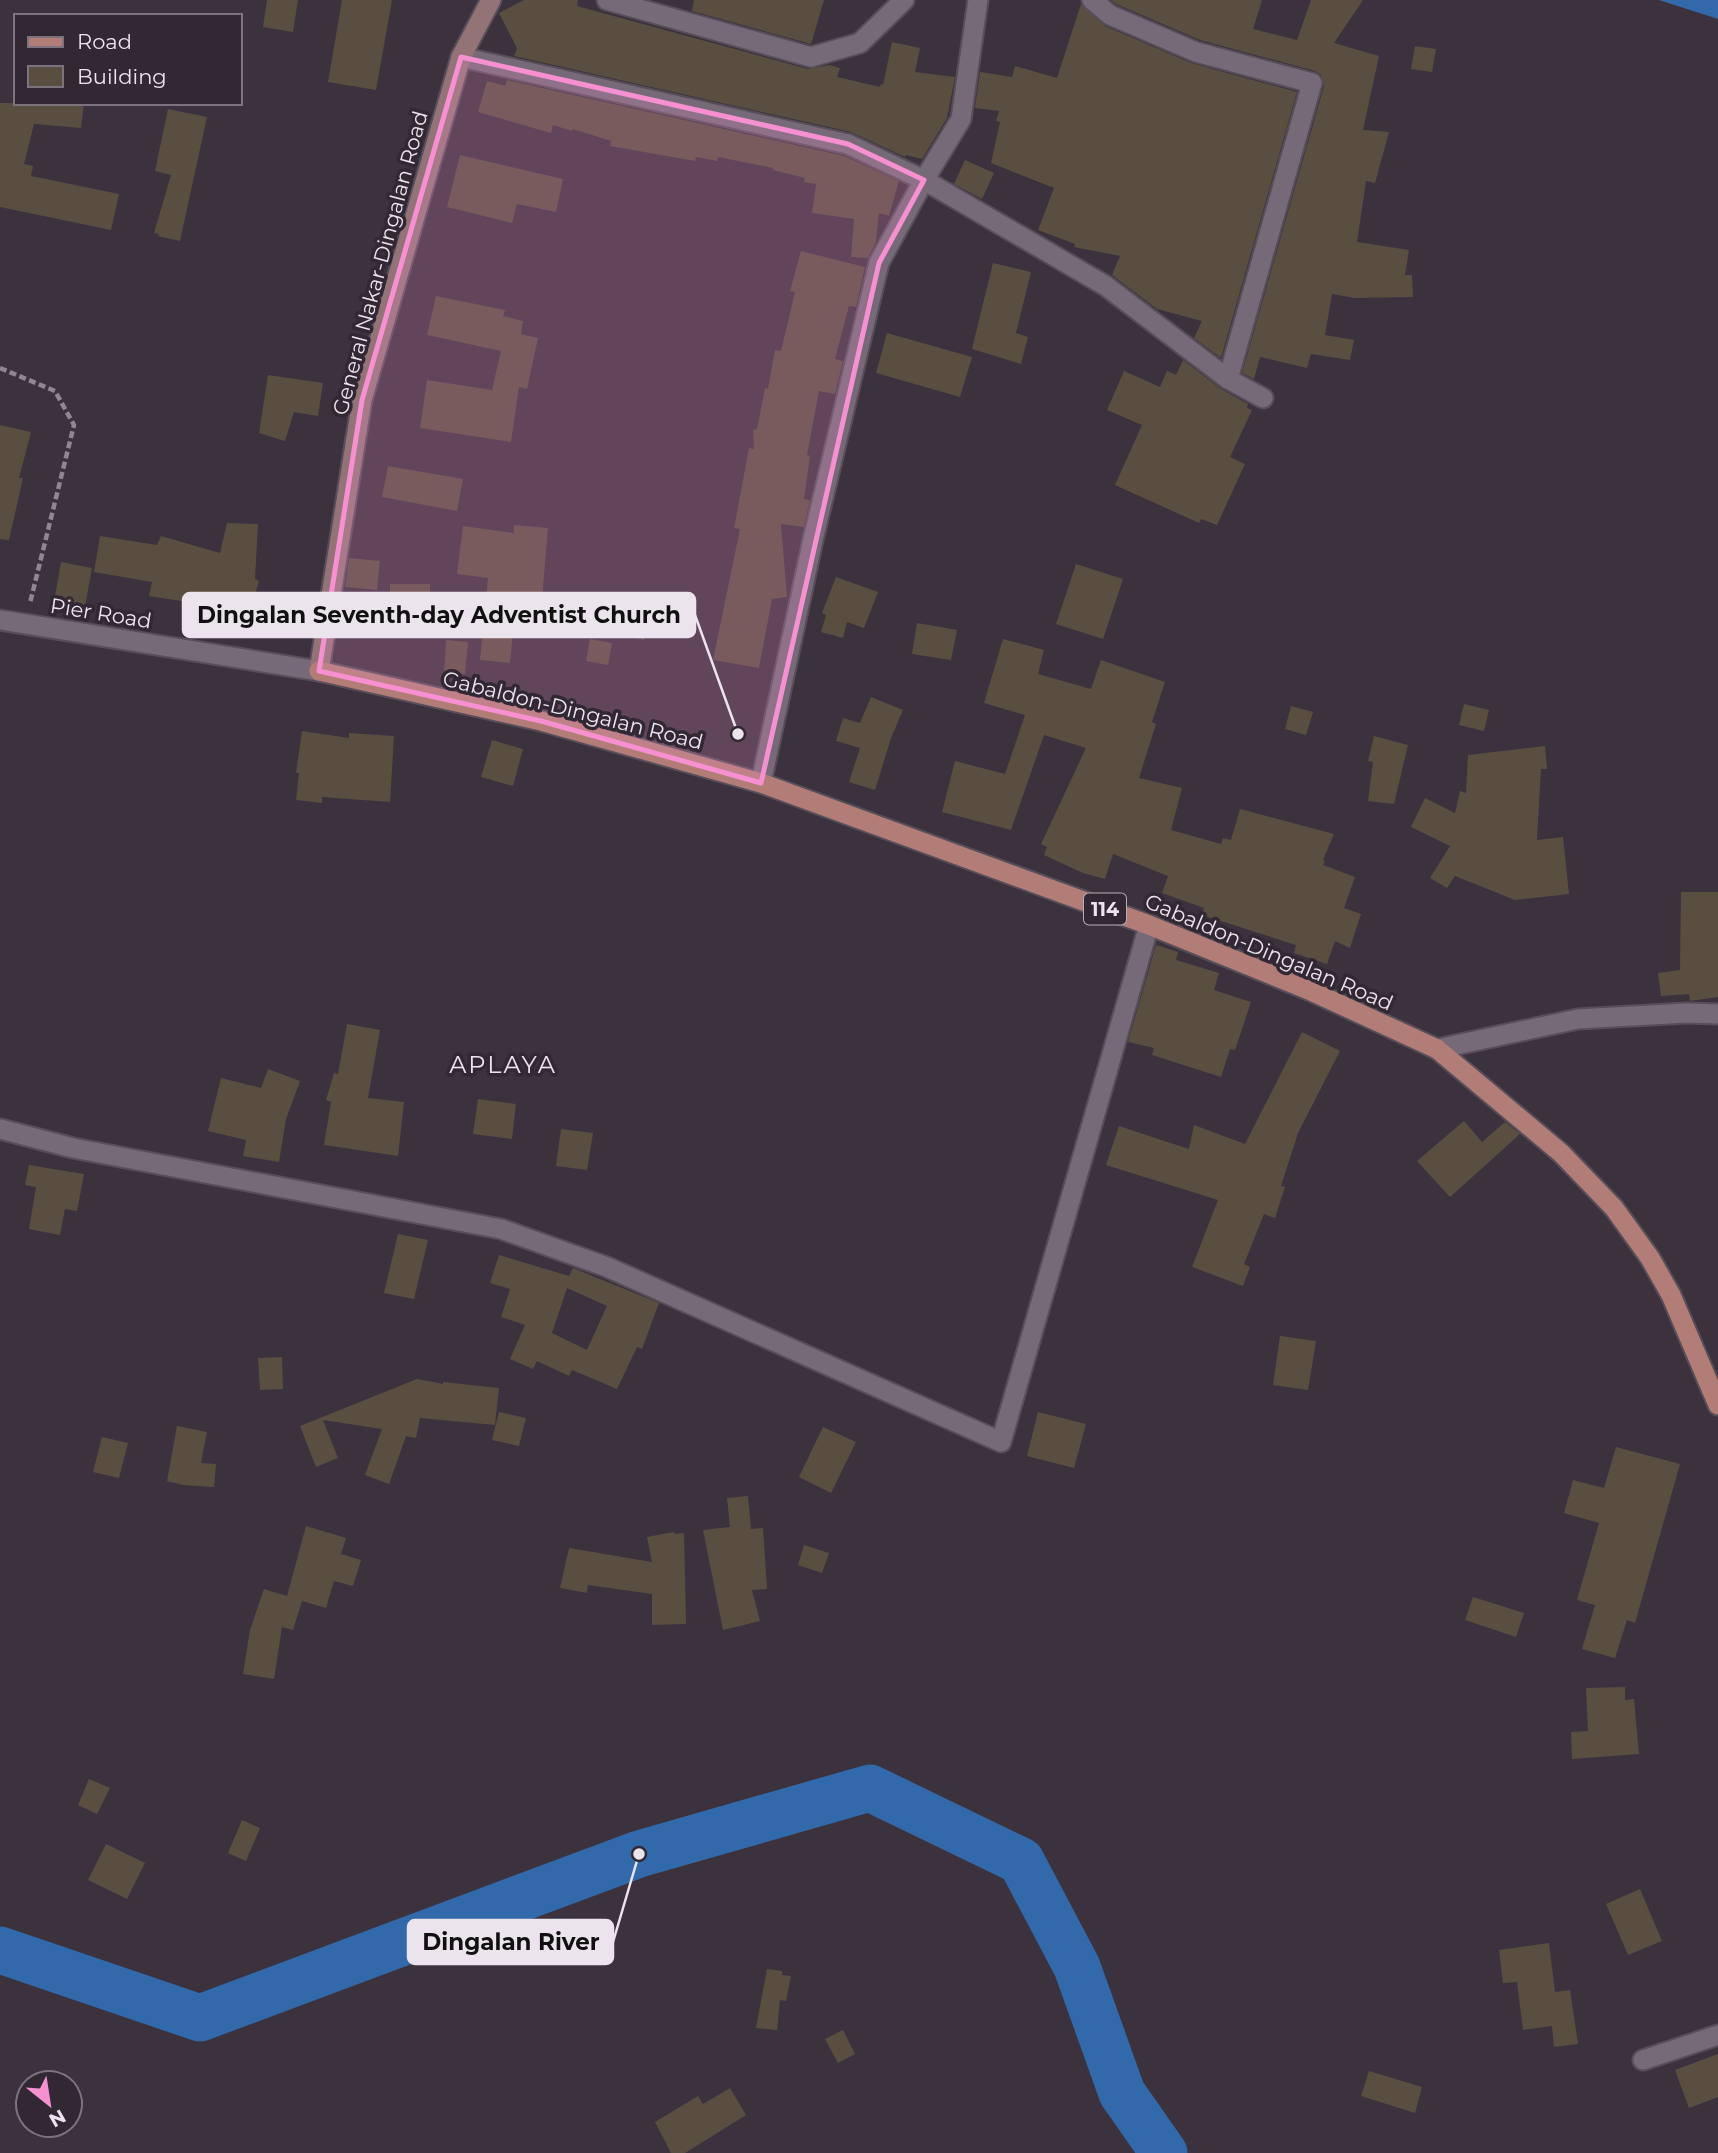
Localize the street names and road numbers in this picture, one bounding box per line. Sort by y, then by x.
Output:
street label: General Nakar-Dingalan Road [327,108,433,418]
street label: Pier Road [49,593,153,633]
street label: Gabaldon-Dingalan Road [440,666,706,754]
street label: Gabaldon-Dingalan Road [1141,888,1397,1016]
road number: 114 [1084,894,1126,925]

